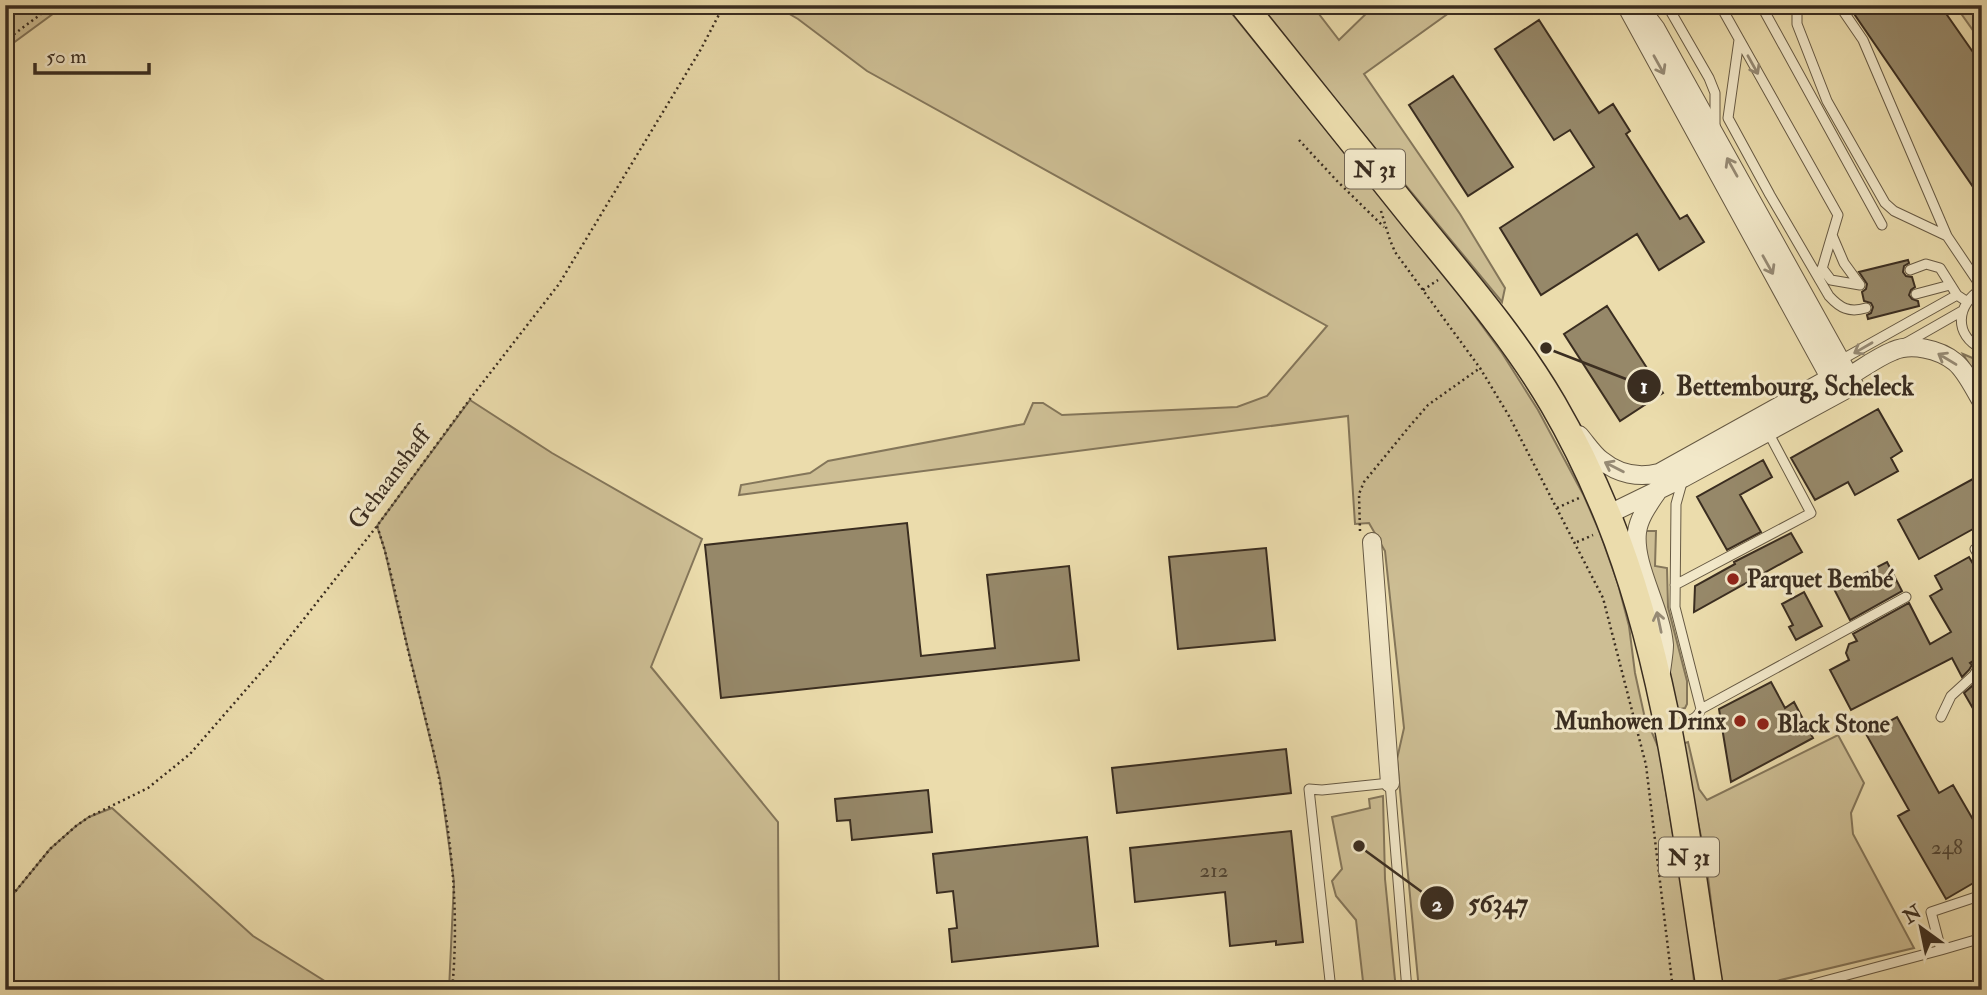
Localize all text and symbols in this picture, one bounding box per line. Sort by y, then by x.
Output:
scale bar [35,32,149,76]
text: 50 m [46,43,87,70]
one-way arrow [1653,54,1666,75]
one-way arrow [1747,54,1760,75]
road number: N 31 [1345,150,1405,188]
one-way arrow [1725,158,1739,178]
one-way arrow [1761,254,1775,274]
one-way arrow [1853,341,1873,355]
one-way arrow [1937,352,1957,366]
callout: Bettembourg, Scheleck [1627,362,1928,409]
text: Bettembourg, Scheleck [1676,371,1915,404]
text: 1 [1640,373,1648,400]
street label: Gehaanshaff [341,418,440,535]
one-way arrow [1604,460,1625,474]
place label: Parquet Bembé [1747,564,1894,595]
marker: Parquet Bembé [1725,571,1741,587]
one-way arrow [1652,611,1665,634]
place label: Munhowen Drinx [1553,706,1726,737]
place label: Black Stone [1777,709,1890,740]
marker: Munhowen Drinx [1732,713,1748,729]
marker: Black Stone [1755,716,1771,732]
house number: 248 [1931,834,1963,861]
road number: N 31 [1659,838,1719,876]
house number: 212 [1200,857,1228,884]
callout: 56347 [1419,880,1542,927]
text: 56347 [1468,888,1528,920]
text: 2 [1432,891,1443,918]
north arrow [1885,894,1955,964]
text: N [1898,899,1927,930]

